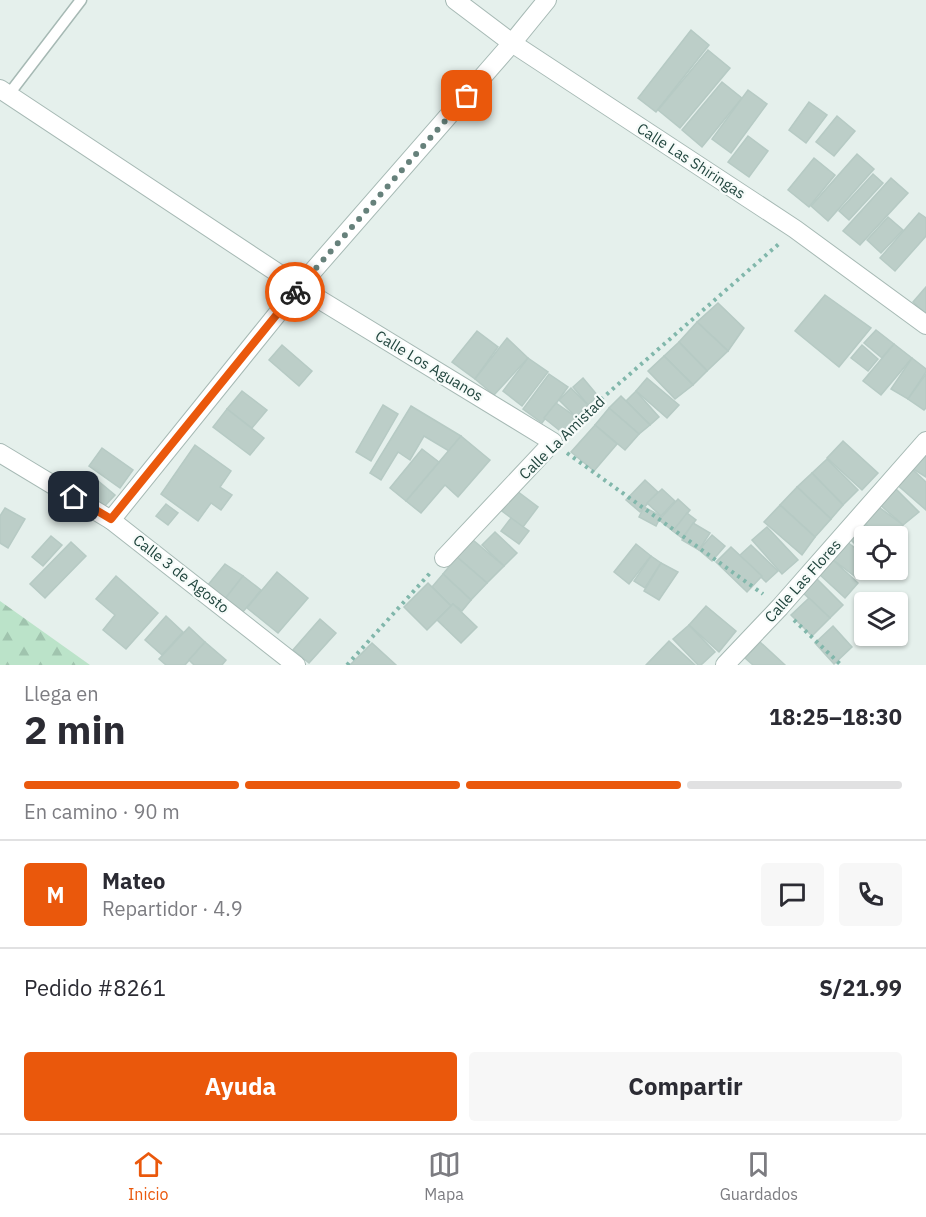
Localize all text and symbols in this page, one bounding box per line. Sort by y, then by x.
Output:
pin [441,70,492,121]
icon: bag [450,79,483,112]
street label: Calle Las Shiringas [633,118,749,203]
courier [265,262,325,322]
icon: bike [279,276,312,309]
street label: Calle Los Aguanos [372,326,486,405]
street label: Calle La Amistad [515,392,608,483]
pin [48,471,99,522]
icon: home [57,480,90,513]
map controls [854,526,908,646]
button: locate [854,526,908,580]
street label: Calle 3 de Agosto [129,530,233,617]
street label: Calle Las Flores [760,535,845,626]
button: layers [854,592,908,646]
text: Llega en [24,680,99,707]
text: 18:25–18:30 [769,702,902,731]
text: 2 min [24,704,126,755]
text: En camino · 90 m [24,798,180,825]
button: chat [761,863,824,926]
button: phone [839,863,902,926]
text: Mateo [102,866,166,895]
text: M [46,880,65,909]
text: Repartidor · 4.9 [102,895,243,922]
text: Pedido #8261 [24,973,166,1002]
text: S/21.99 [819,973,902,1002]
button: Ayuda [24,1052,457,1121]
button: Compartir [469,1052,902,1121]
tab: Inicio [128,1148,168,1204]
tab: Mapa [424,1148,464,1204]
tab: Guardados [720,1148,798,1204]

